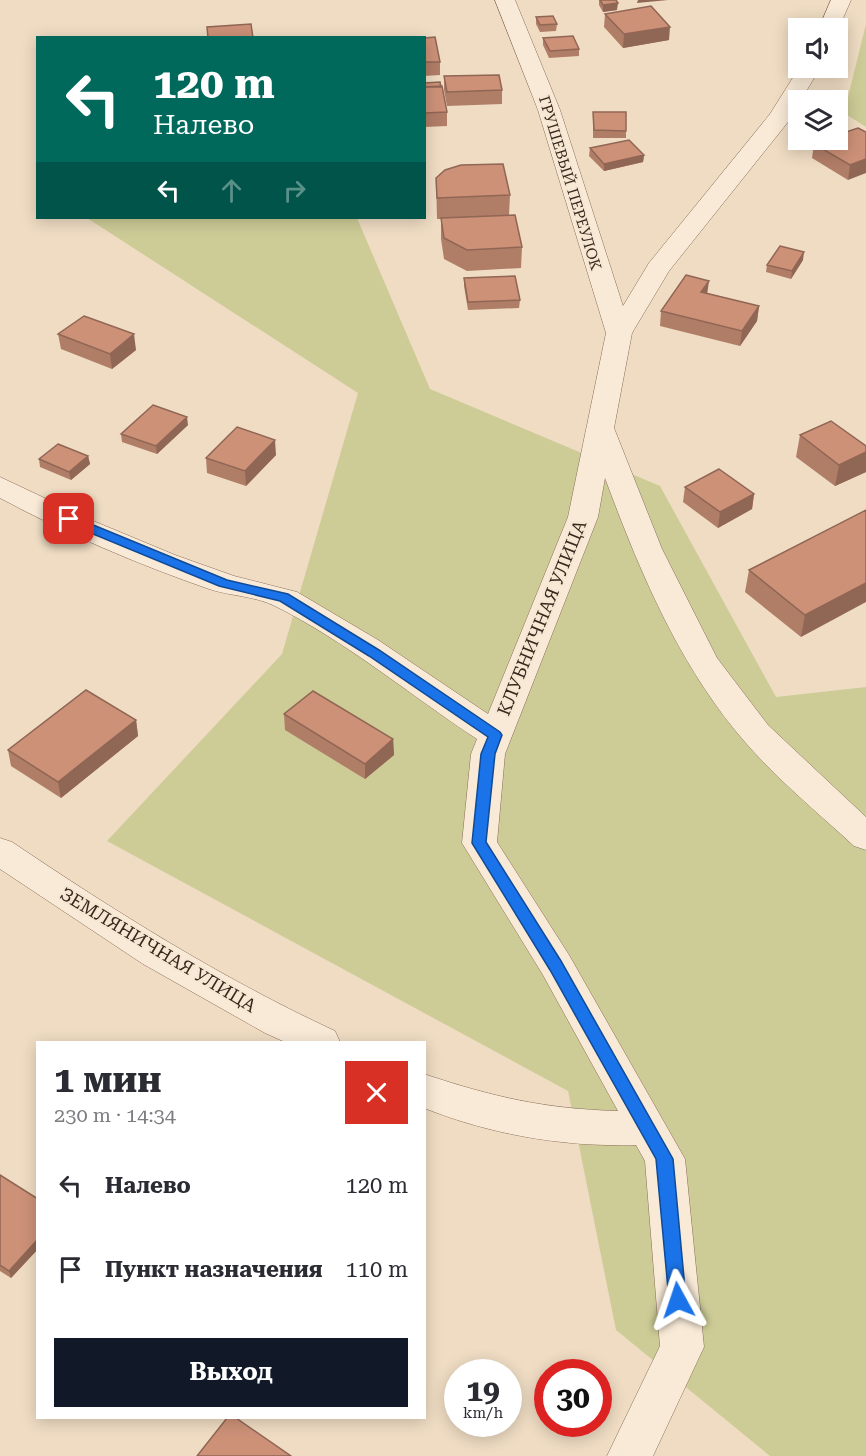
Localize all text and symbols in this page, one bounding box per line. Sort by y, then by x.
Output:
map controls [788,18,848,150]
button: sound [788,18,848,78]
text: 120 m [153,59,275,108]
icon: left [54,60,132,138]
button: layers [788,90,848,150]
street label: ГРУШЕВЫЙ ПЕРЕУЛОК [535,94,605,272]
text: Налево [153,109,254,141]
icon: left [152,174,185,207]
icon: ahead [215,174,248,207]
icon: right [278,174,311,207]
pin [43,493,94,544]
icon: arrive [52,502,85,535]
street label: КЛУБНИЧНАЯ УЛИЦА [493,517,591,719]
street label: ЗЕМЛЯНИЧНАЯ УЛИЦА [56,883,260,1017]
text: 1 мин [54,1059,162,1101]
button: close [345,1061,408,1124]
text: 230 m · 14:34 [54,1103,176,1127]
icon: left [54,1169,87,1202]
text: Налево [105,1173,191,1198]
text: 120 m [345,1173,408,1198]
icon: arrive [54,1253,87,1286]
text: Пункт назначения [105,1257,323,1282]
text: 110 m [345,1257,408,1282]
position arrow [646,1268,710,1332]
button: Выход [54,1338,408,1407]
speed limit sign: 30 [534,1359,612,1437]
text: 19 [466,1373,500,1408]
text: km/h [463,1404,503,1422]

